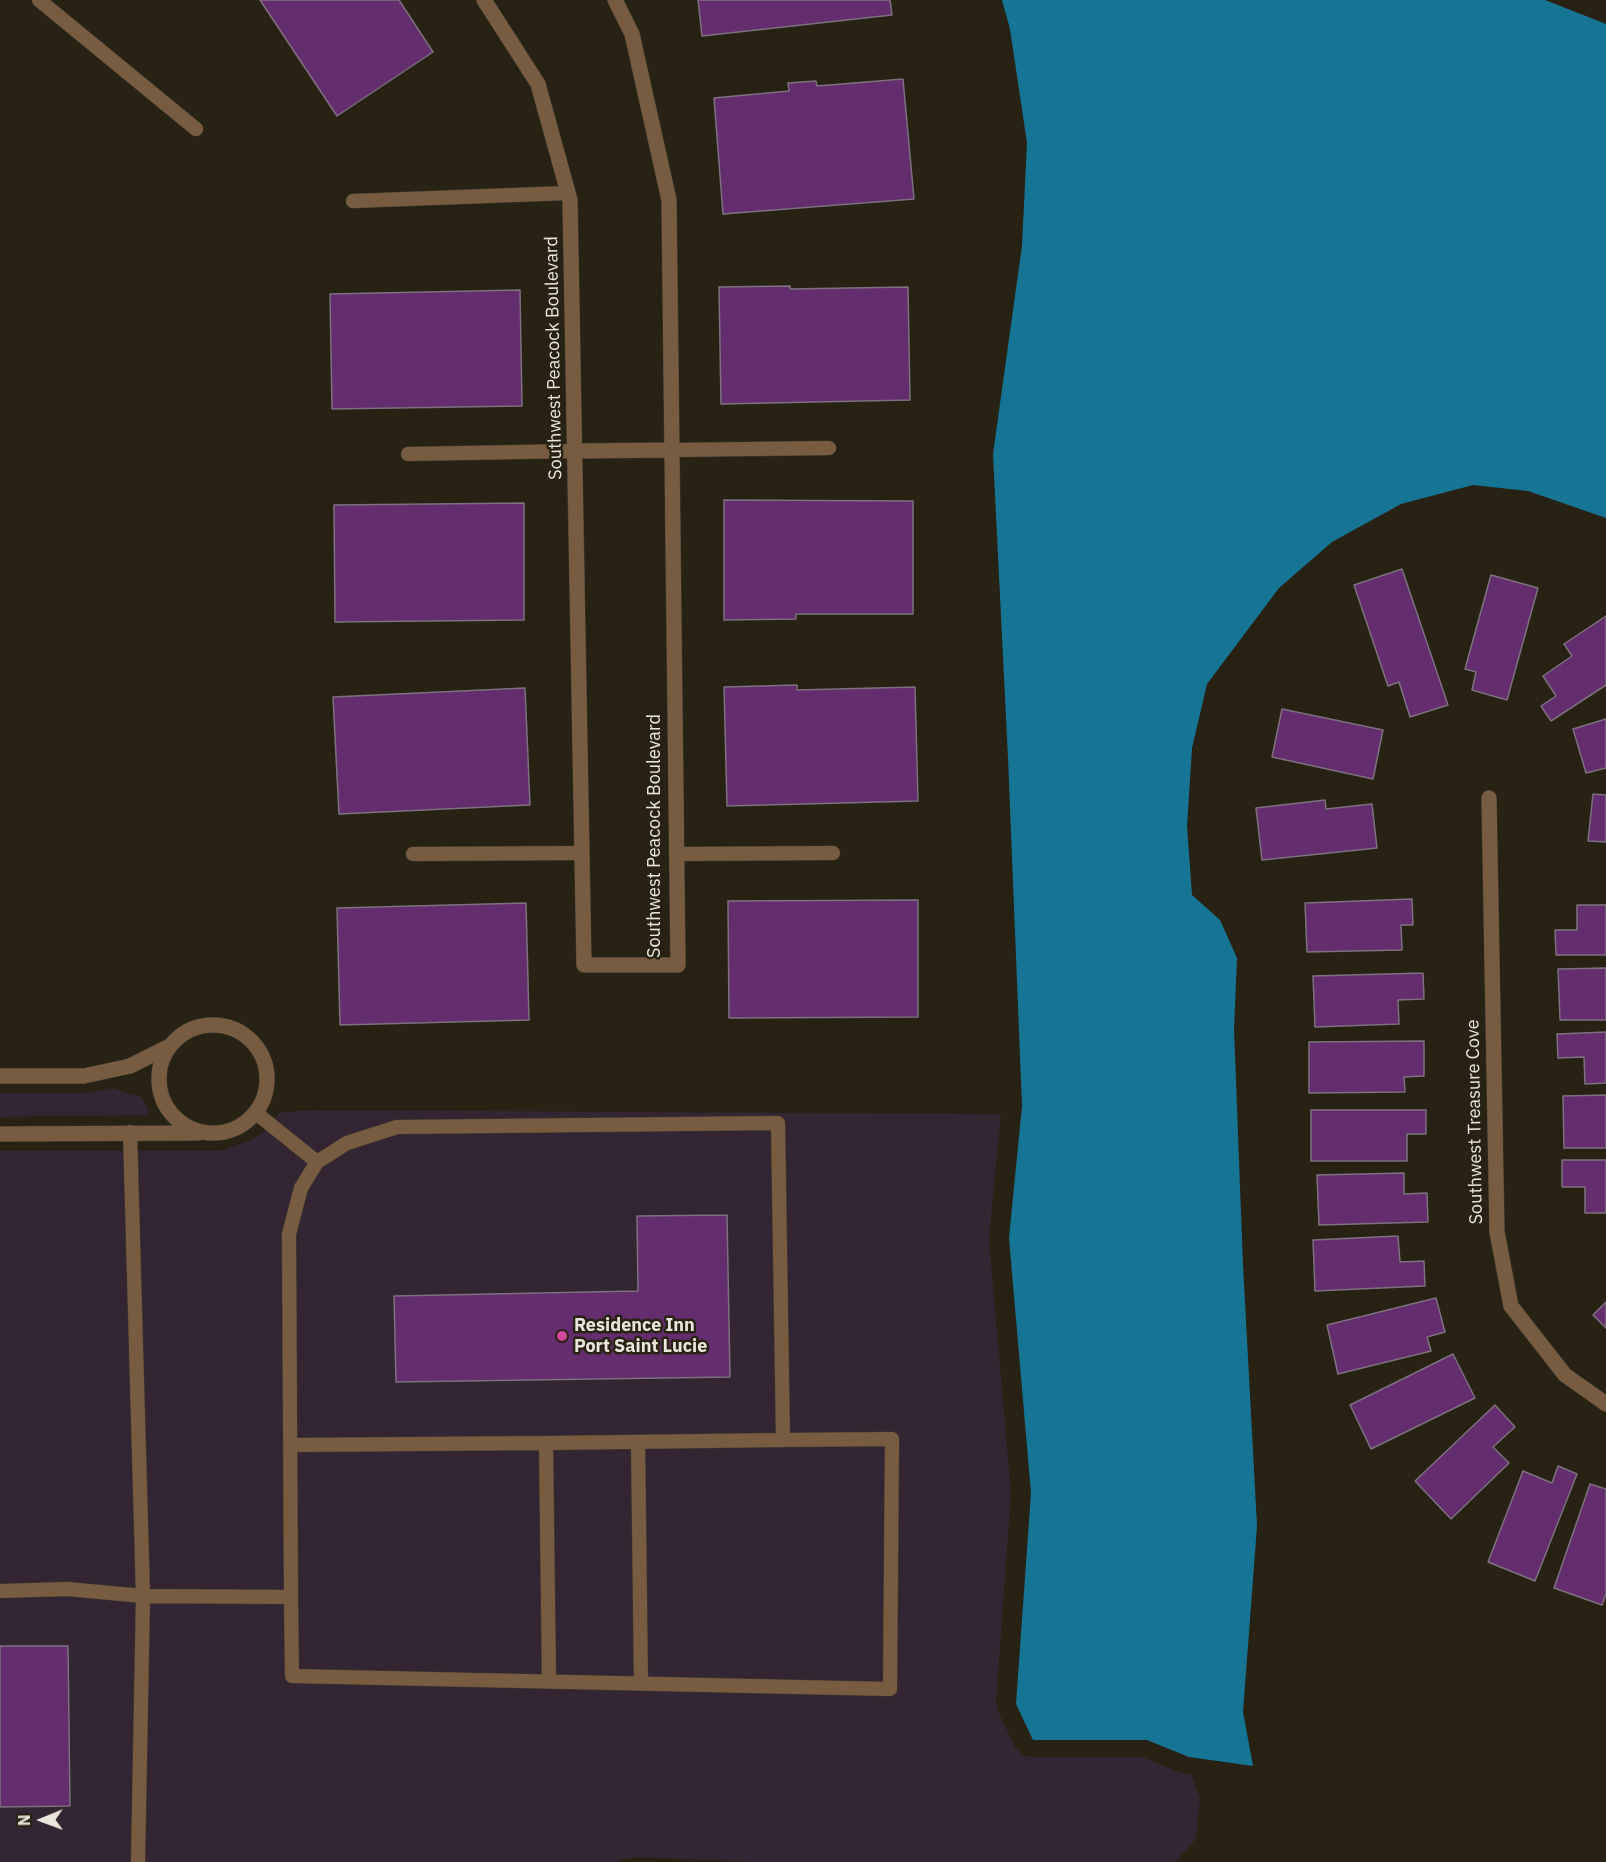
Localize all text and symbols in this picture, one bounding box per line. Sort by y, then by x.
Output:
street label: Southwest Peacock Boulevard [541,236,567,480]
street label: Southwest Peacock Boulevard [644,714,666,958]
street label: Southwest Treasure Cove [1462,1019,1488,1225]
place label: Residence Inn Port Saint Lucie [574,1315,707,1358]
marker: Residence Inn Port Saint Lucie [555,1329,569,1343]
north arrow [12,1790,72,1850]
text: N [14,1814,34,1826]

